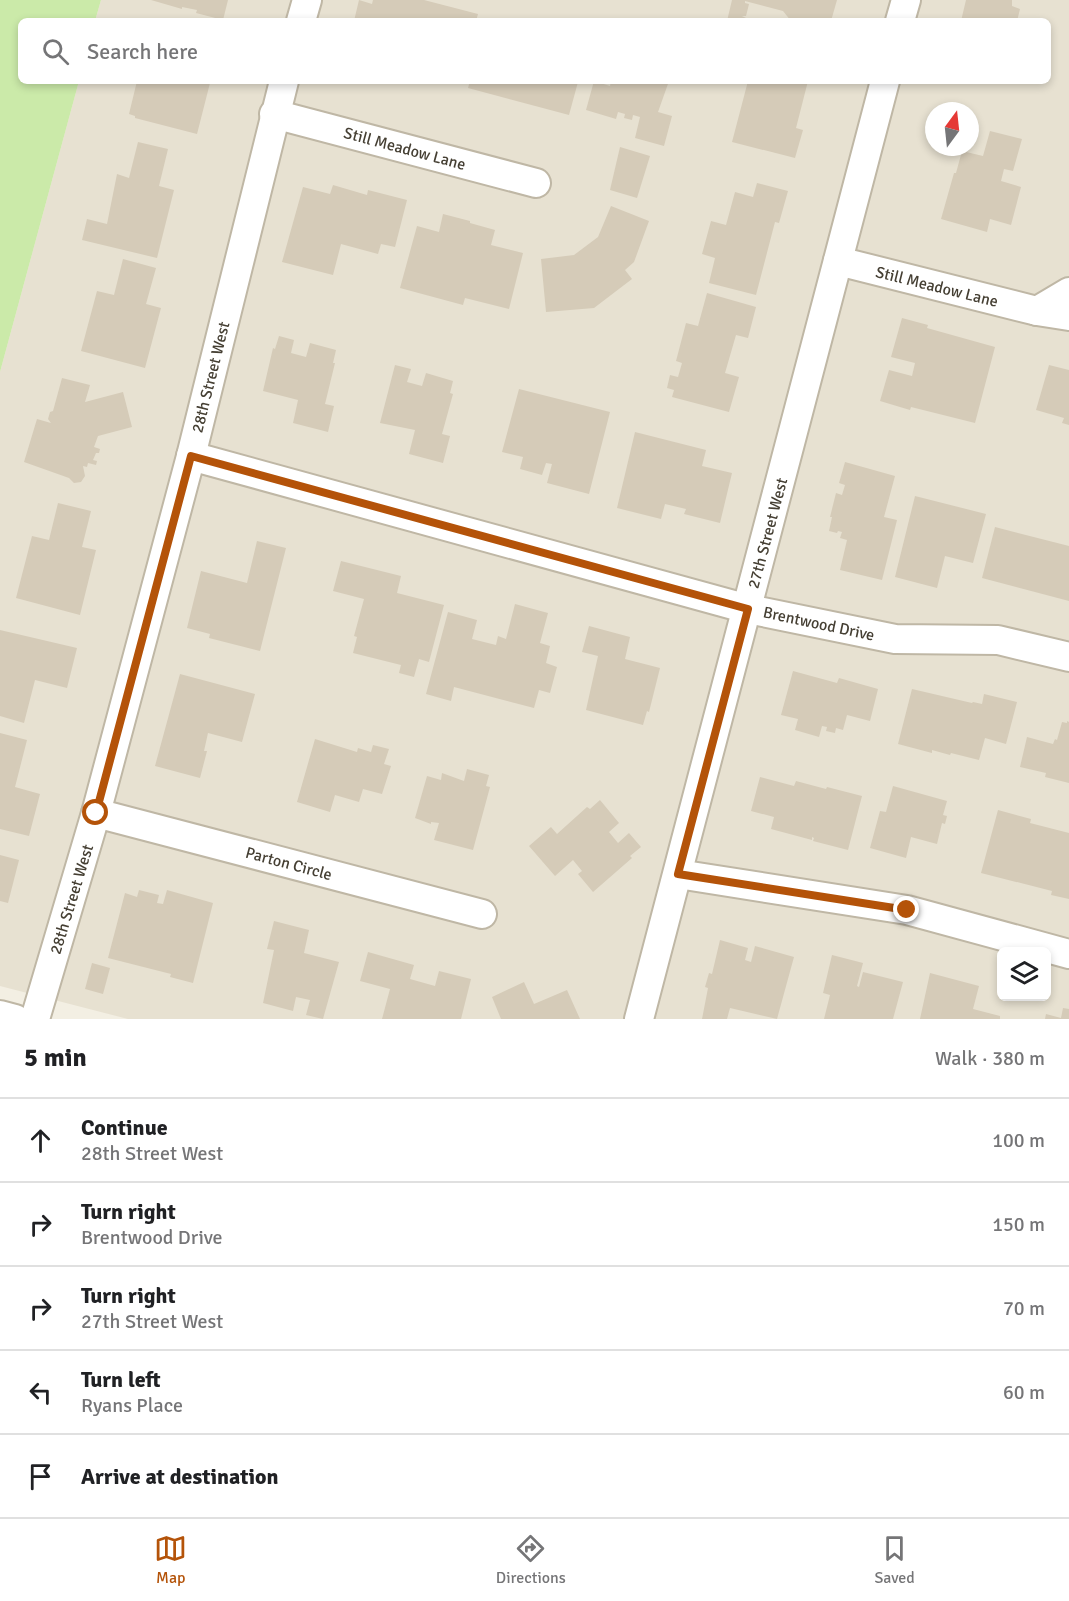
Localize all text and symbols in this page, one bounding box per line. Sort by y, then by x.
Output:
search box [18,18,1051,84]
icon: search [39,35,72,68]
text: Search here [87,38,198,65]
north arrow [925,102,979,156]
street label: Still Meadow Lane [342,123,468,175]
street label: Still Meadow Lane [873,262,1000,312]
street label: 28th Street West [187,319,235,435]
street label: 27th Street West [744,475,792,591]
street label: Brentwood Drive [761,602,876,646]
route start [82,799,108,825]
street label: 28th Street West [46,842,98,957]
street label: Parton Circle [243,843,334,885]
route end [893,896,919,922]
map controls [997,947,1051,1001]
button: layers [997,947,1051,1001]
text: 5 min [24,1042,87,1074]
text: Walk · 380 m [935,1046,1045,1071]
text: Continue [81,1114,168,1141]
icon: ahead [24,1124,57,1157]
text: 100 m [992,1128,1045,1153]
text: 28th Street West [81,1141,223,1166]
text: Turn right [81,1198,176,1225]
icon: right [24,1208,57,1241]
text: 150 m [992,1212,1045,1237]
text: Brentwood Drive [81,1225,223,1250]
text: Turn right [81,1282,176,1309]
icon: right [24,1292,57,1325]
text: 70 m [1003,1296,1045,1321]
text: 27th Street West [81,1309,223,1334]
text: Turn left [81,1366,161,1393]
icon: left [24,1376,57,1409]
text: 60 m [1003,1380,1045,1405]
text: Ryans Place [81,1393,183,1418]
icon: arrive [24,1460,57,1493]
text: Arrive at destination [81,1463,278,1490]
tab: Map [154,1532,187,1588]
tab: Directions [496,1532,566,1588]
tab: Saved [874,1532,915,1588]

